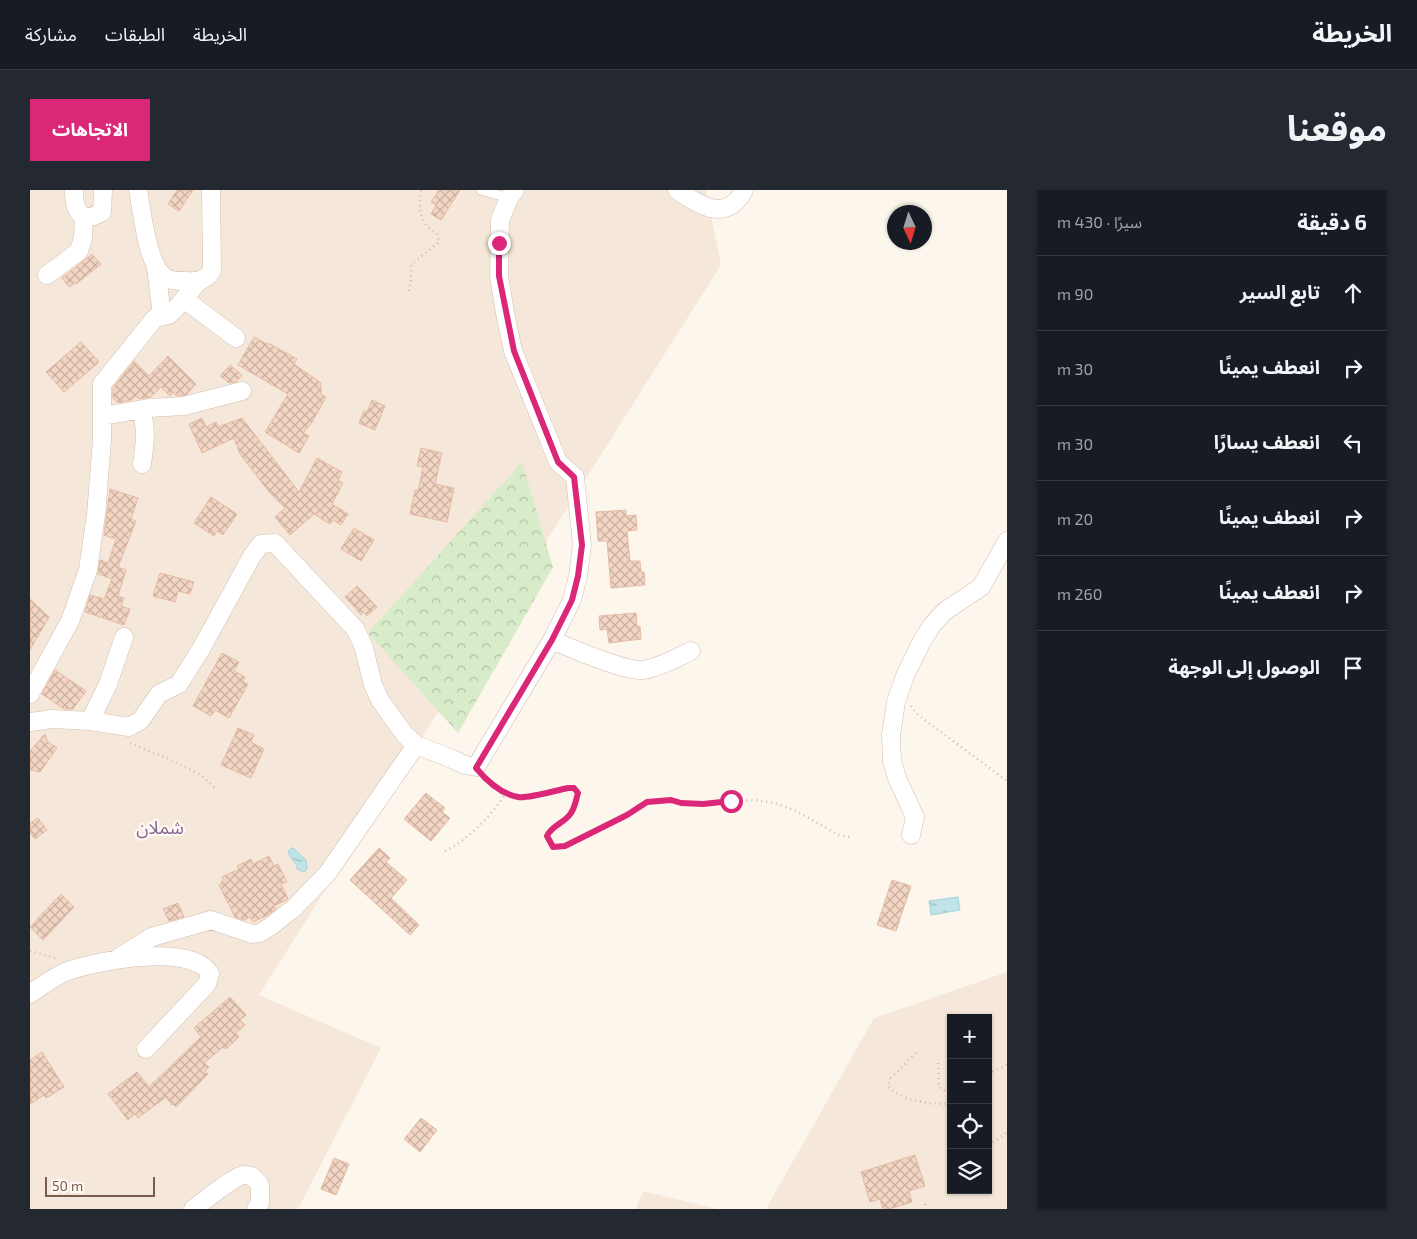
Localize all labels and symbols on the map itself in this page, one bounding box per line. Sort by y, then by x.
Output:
north arrow [887,205,932,250]
route end [488,232,511,255]
route start [720,790,743,813]
district label: شملان [136,816,184,839]
scale bar [45,1174,155,1197]

